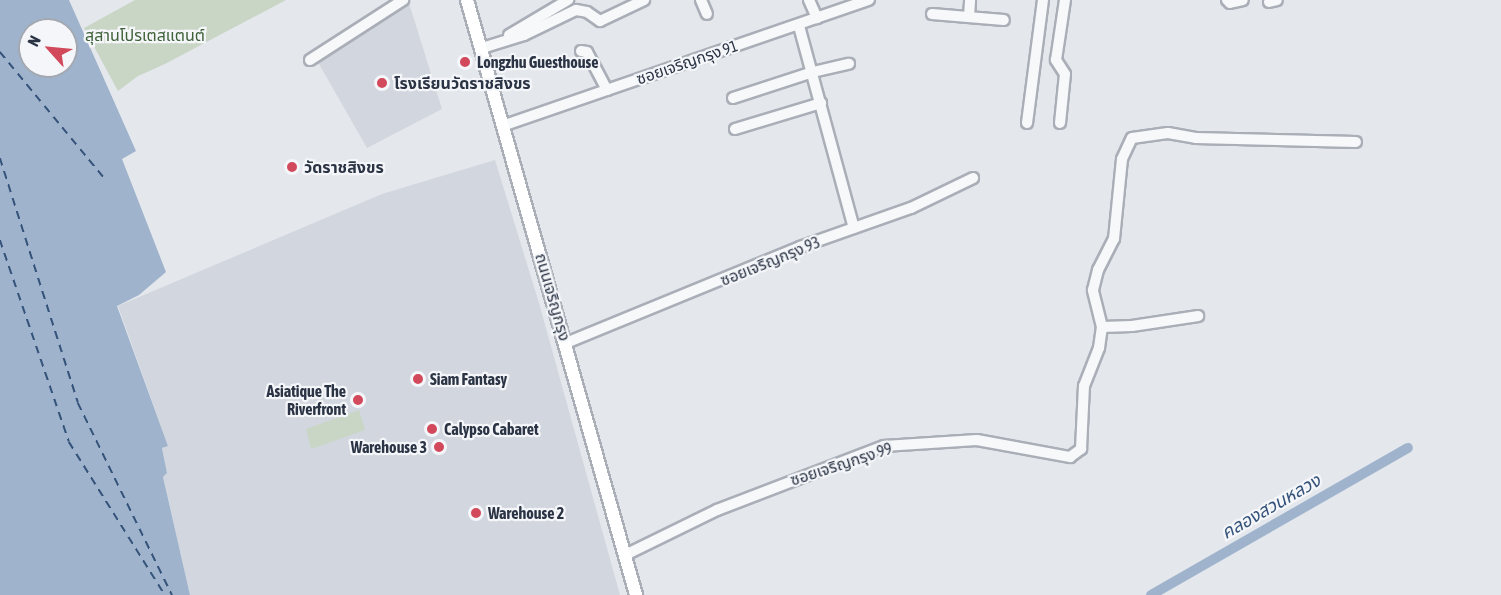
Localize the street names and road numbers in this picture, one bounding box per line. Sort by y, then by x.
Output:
street label: ซอยเจริญกรุง 91 [634,36,740,88]
street label: ซอยเจริญกรุง 93 [717,232,823,290]
street label: ถนนเจริญกรุง [531,251,575,343]
street label: ซอยเจริญกรุง 99 [788,439,894,489]

